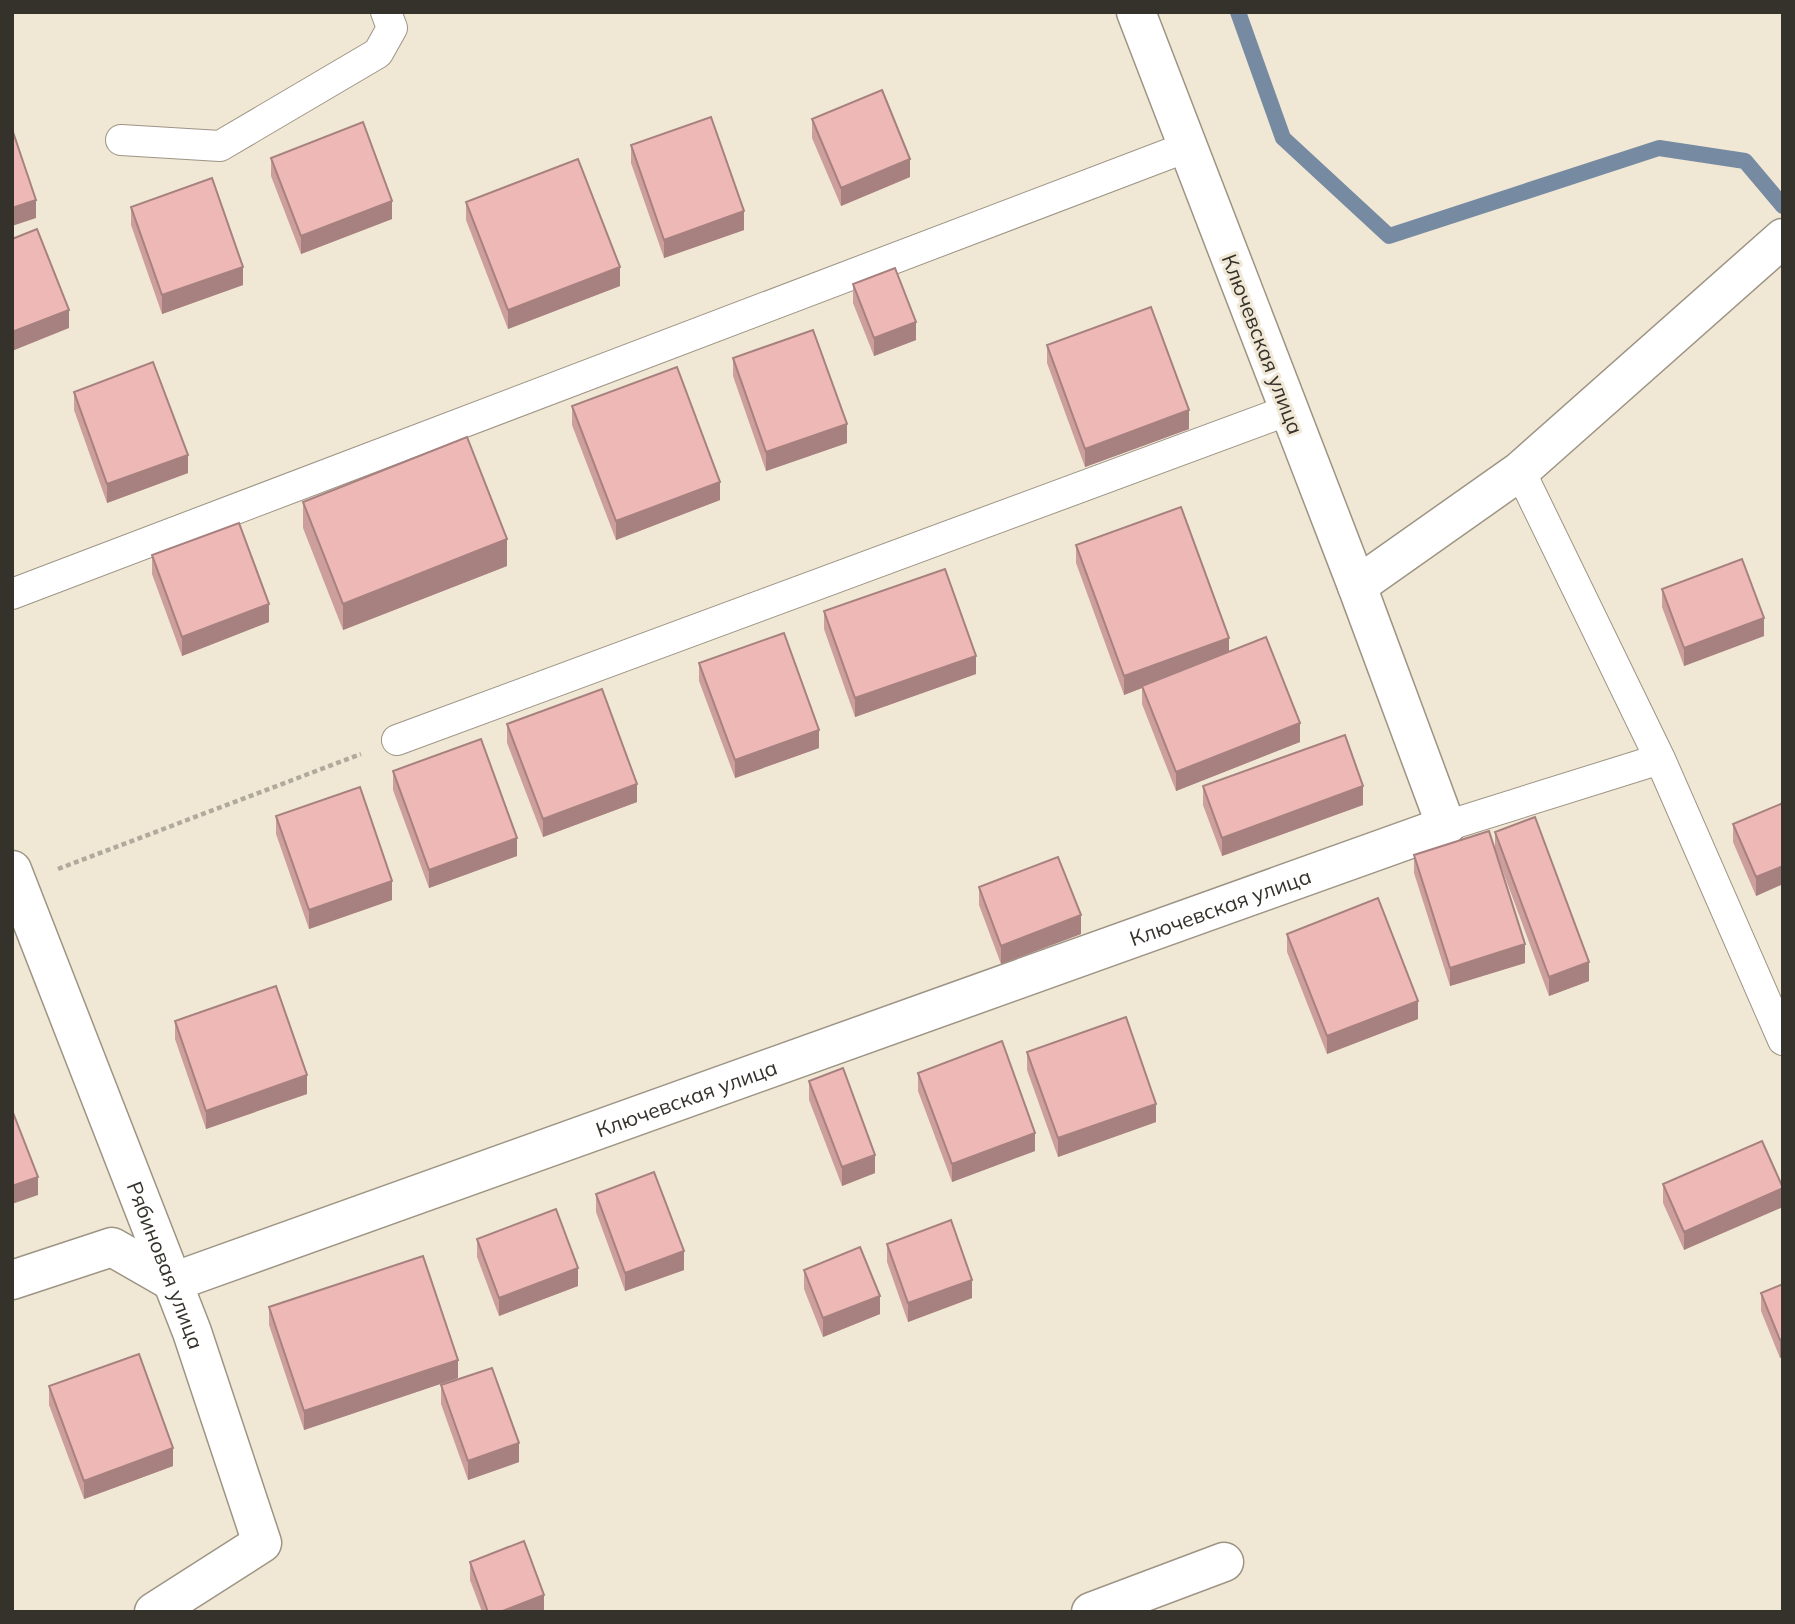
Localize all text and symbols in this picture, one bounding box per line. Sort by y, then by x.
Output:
street label: Ключевская улица [1217,250,1309,438]
street label: Ключевская улица [1126,862,1314,951]
street label: Ключевская улица [592,1054,781,1143]
street label: Рябиновая улица [122,1178,210,1352]

